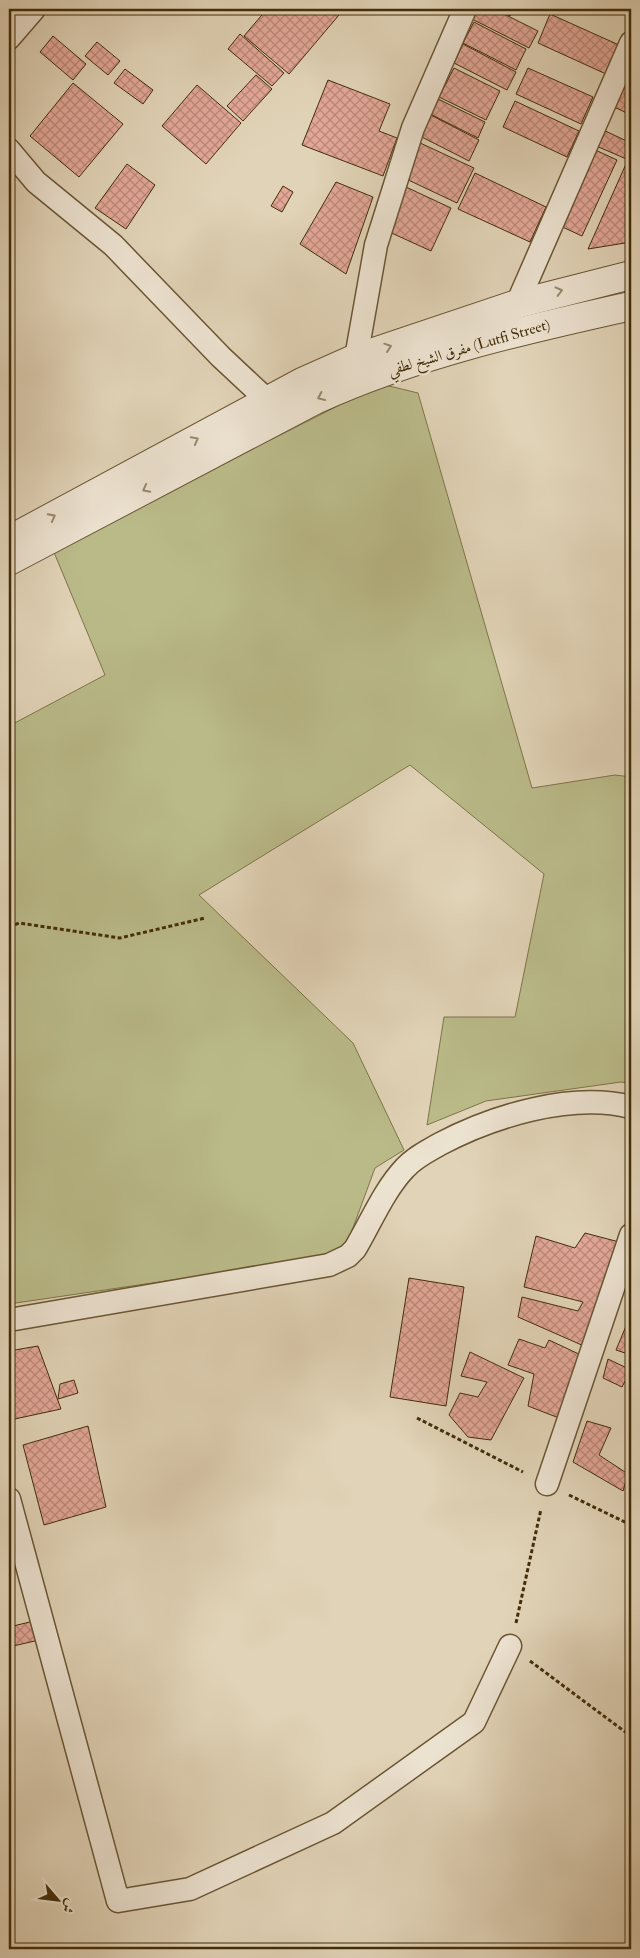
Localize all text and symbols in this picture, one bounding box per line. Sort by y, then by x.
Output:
one-way arrow [555,287,563,297]
street label: مفرق الشيخ لطفي (Lutfi Street) [386,315,554,384]
one-way arrow [384,343,392,353]
one-way arrow [318,391,327,401]
one-way arrow [189,436,198,446]
one-way arrow [143,482,152,492]
one-way arrow [46,513,55,523]
north arrow [32,1876,82,1926]
text: ش [58,1896,80,1916]

